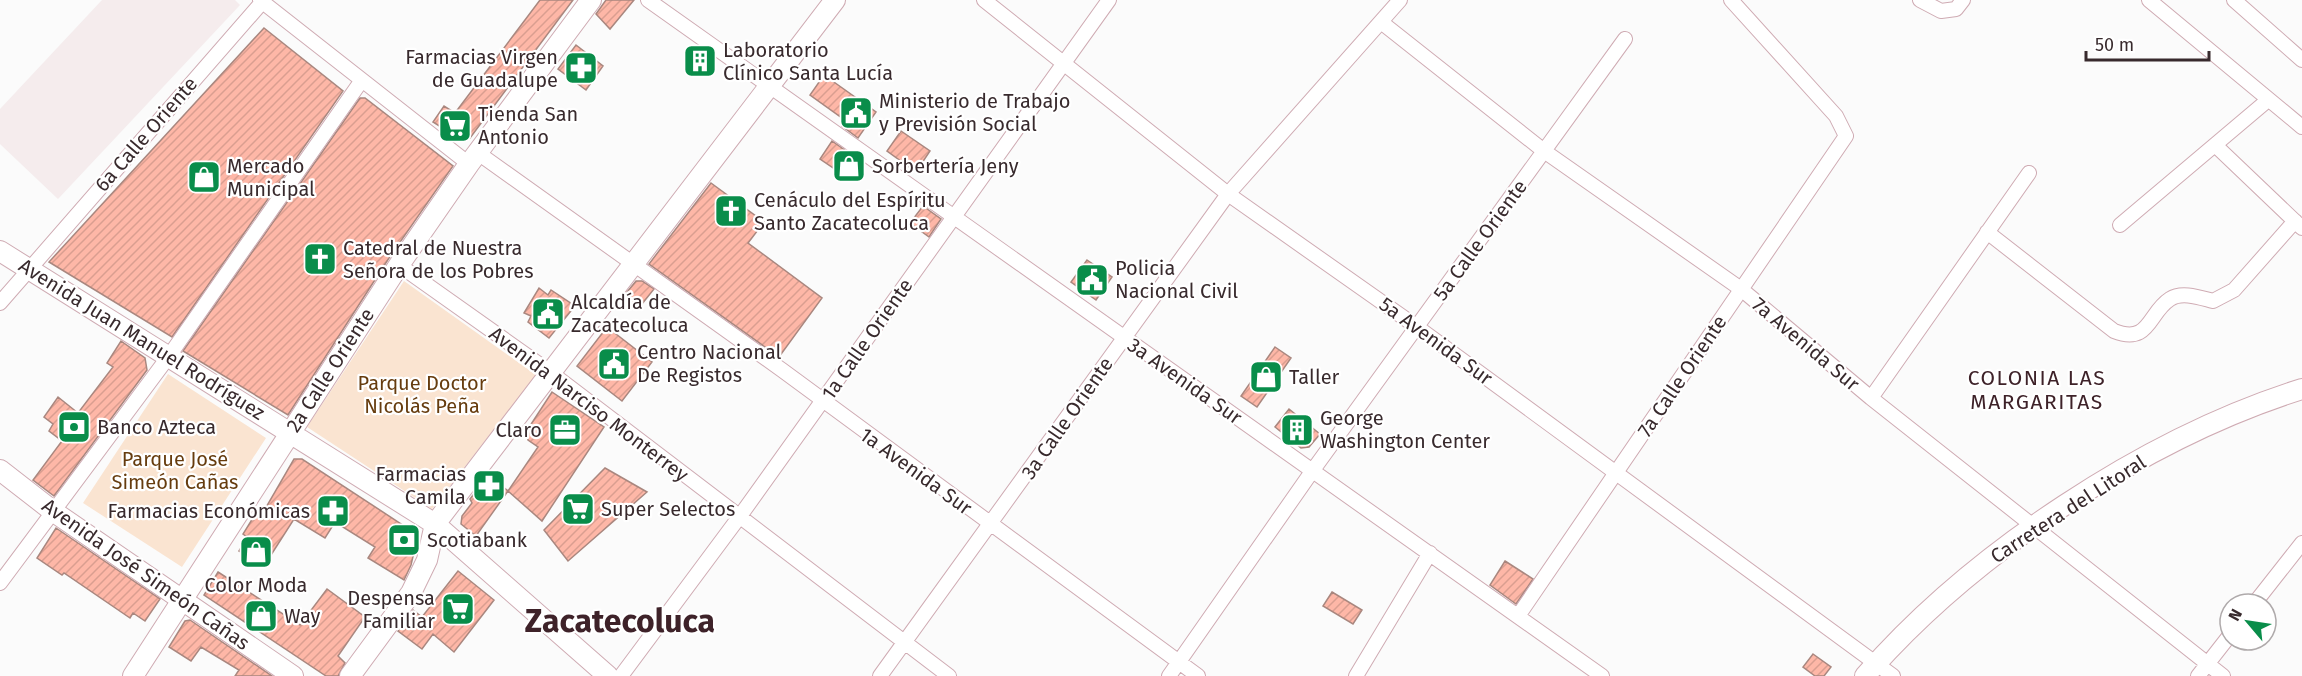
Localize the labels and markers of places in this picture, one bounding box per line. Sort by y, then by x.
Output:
place label: Laboratorio Clínico Santa Lucía [723,38,893,85]
building icon: Laboratorio Clínico Santa Lucía [682,43,718,79]
place label: Farmacias Virgen de Guadalupe [405,45,558,92]
pharmacy icon: Farmacias Virgen de Guadalupe [563,50,599,86]
place label: Ministerio de Trabajo y Previsión Social [879,89,1071,136]
public building icon: Ministerio de Trabajo y Previsión Social [838,95,874,131]
place label: Tienda San Antonio [478,102,578,149]
supermarket icon: Tienda San Antonio [437,108,473,144]
shop icon: Sorbertería Jeny [831,148,867,184]
place label: Mercado Municipal [227,154,315,201]
place label: Sorbertería Jeny [872,154,1019,178]
shop icon: Mercado Municipal [186,159,222,195]
place label: Cenáculo del Espíritu Santo Zacatecoluca [754,188,946,235]
church icon: Cenáculo del Espíritu Santo Zacatecoluca [713,193,749,229]
place label: Catedral de Nuestra Señora de los Pobres [343,236,534,283]
church icon: Catedral de Nuestra Señora de los Pobres [302,241,338,277]
place label: Policia Nacional Civil [1115,256,1238,303]
public building icon: Policia Nacional Civil [1074,262,1110,298]
place label: Alcaldía de Zacatecoluca [571,290,689,337]
public building icon: Alcaldía de Zacatecoluca [530,296,566,332]
place label: Centro Nacional De Registos [637,340,782,387]
public building icon: Centro Nacional De Registos [596,346,632,382]
shop icon: Taller [1248,359,1284,395]
place label: Taller [1289,365,1340,389]
place label: George Washington Center [1320,406,1490,453]
bank icon: Banco Azteca [56,409,92,445]
office icon: Claro [547,412,583,448]
building icon: George Washington Center [1279,412,1315,448]
place label: Banco Azteca [97,415,216,439]
place label: Claro [496,418,542,442]
place label: Farmacias Camila [376,462,466,509]
pharmacy icon: Farmacias Camila [471,468,507,504]
supermarket icon: Super Selectos [560,491,596,527]
pharmacy icon: Farmacias Económicas [315,493,351,529]
place label: Super Selectos [601,497,735,521]
place label: Farmacias Económicas [108,499,310,523]
bank icon: Scotiabank [386,522,422,558]
place label: Scotiabank [427,528,528,552]
shop icon: Color Moda [238,534,274,570]
place label: Color Moda [204,573,308,597]
place label: Despensa Familiar [347,586,435,633]
supermarket icon: Despensa Familiar [440,591,476,627]
shop icon: Way [243,598,279,634]
place label: Way [284,604,320,628]

